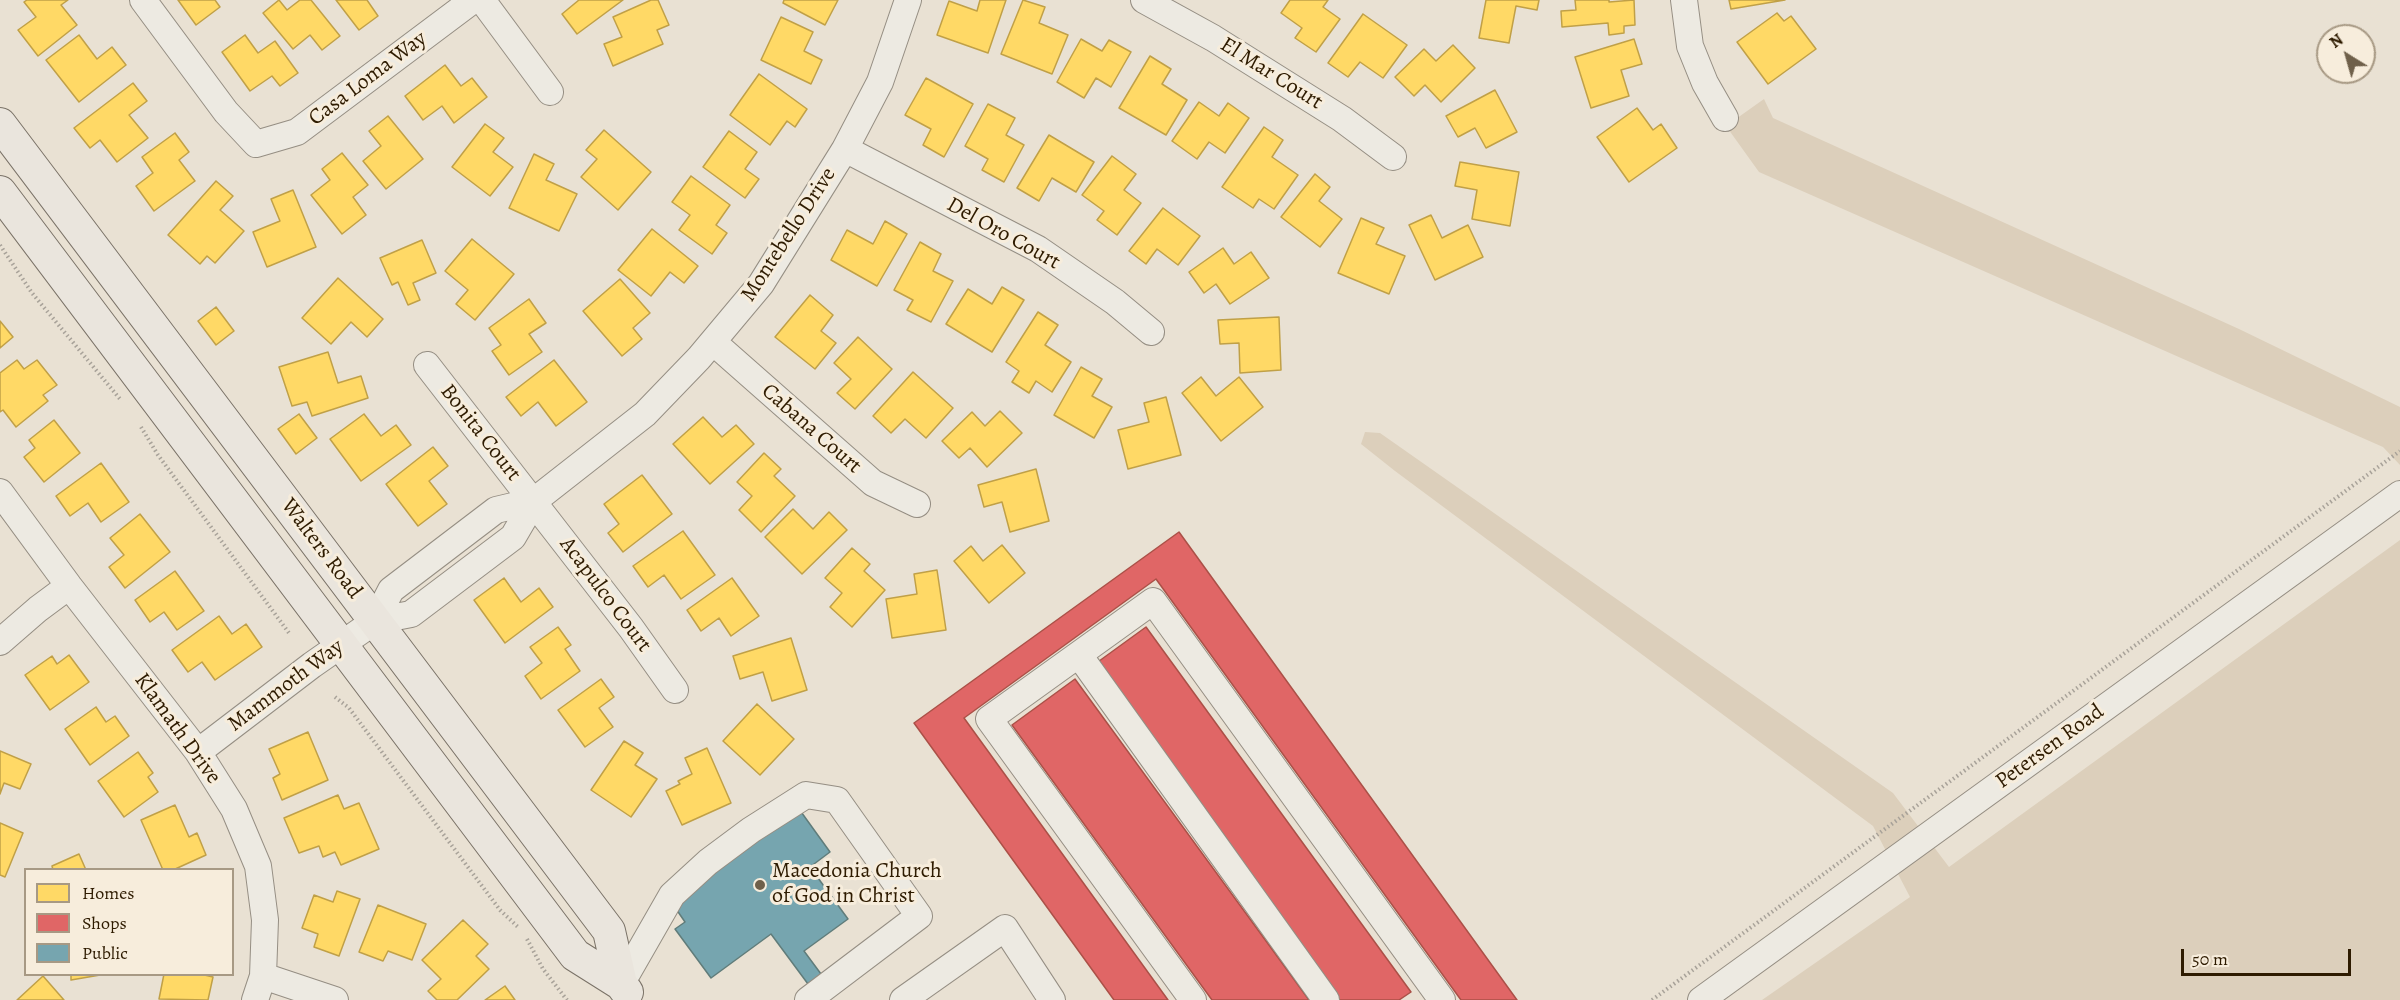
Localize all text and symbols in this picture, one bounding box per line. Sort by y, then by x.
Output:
north arrow [2316,24,2376,84]
street label: Casa Loma Way [304,26,432,132]
text: N [2325,29,2348,54]
street label: El Mar Court [1215,32,1327,116]
street label: Montebello Drive [736,163,842,307]
street label: Del Oro Court [942,192,1064,276]
street label: Cabana Court [756,378,866,480]
street label: Bonita Court [434,379,526,487]
street label: Walters Road [275,494,367,604]
street label: Acapulco Court [553,532,657,658]
street label: Mammoth Way [223,634,349,738]
street label: Klamath Drive [128,668,226,790]
street label: Petersen Road [1991,699,2109,795]
place label: Macedonia Church of God in Christ [772,859,942,910]
legend [24,868,234,976]
marker: Macedonia Church of God in Christ [753,878,767,892]
text: Homes [82,881,134,905]
text: Shops [82,911,127,935]
scale bar [2184,937,2354,975]
text: Public [82,941,128,965]
text: 50 m [2192,947,2228,971]

